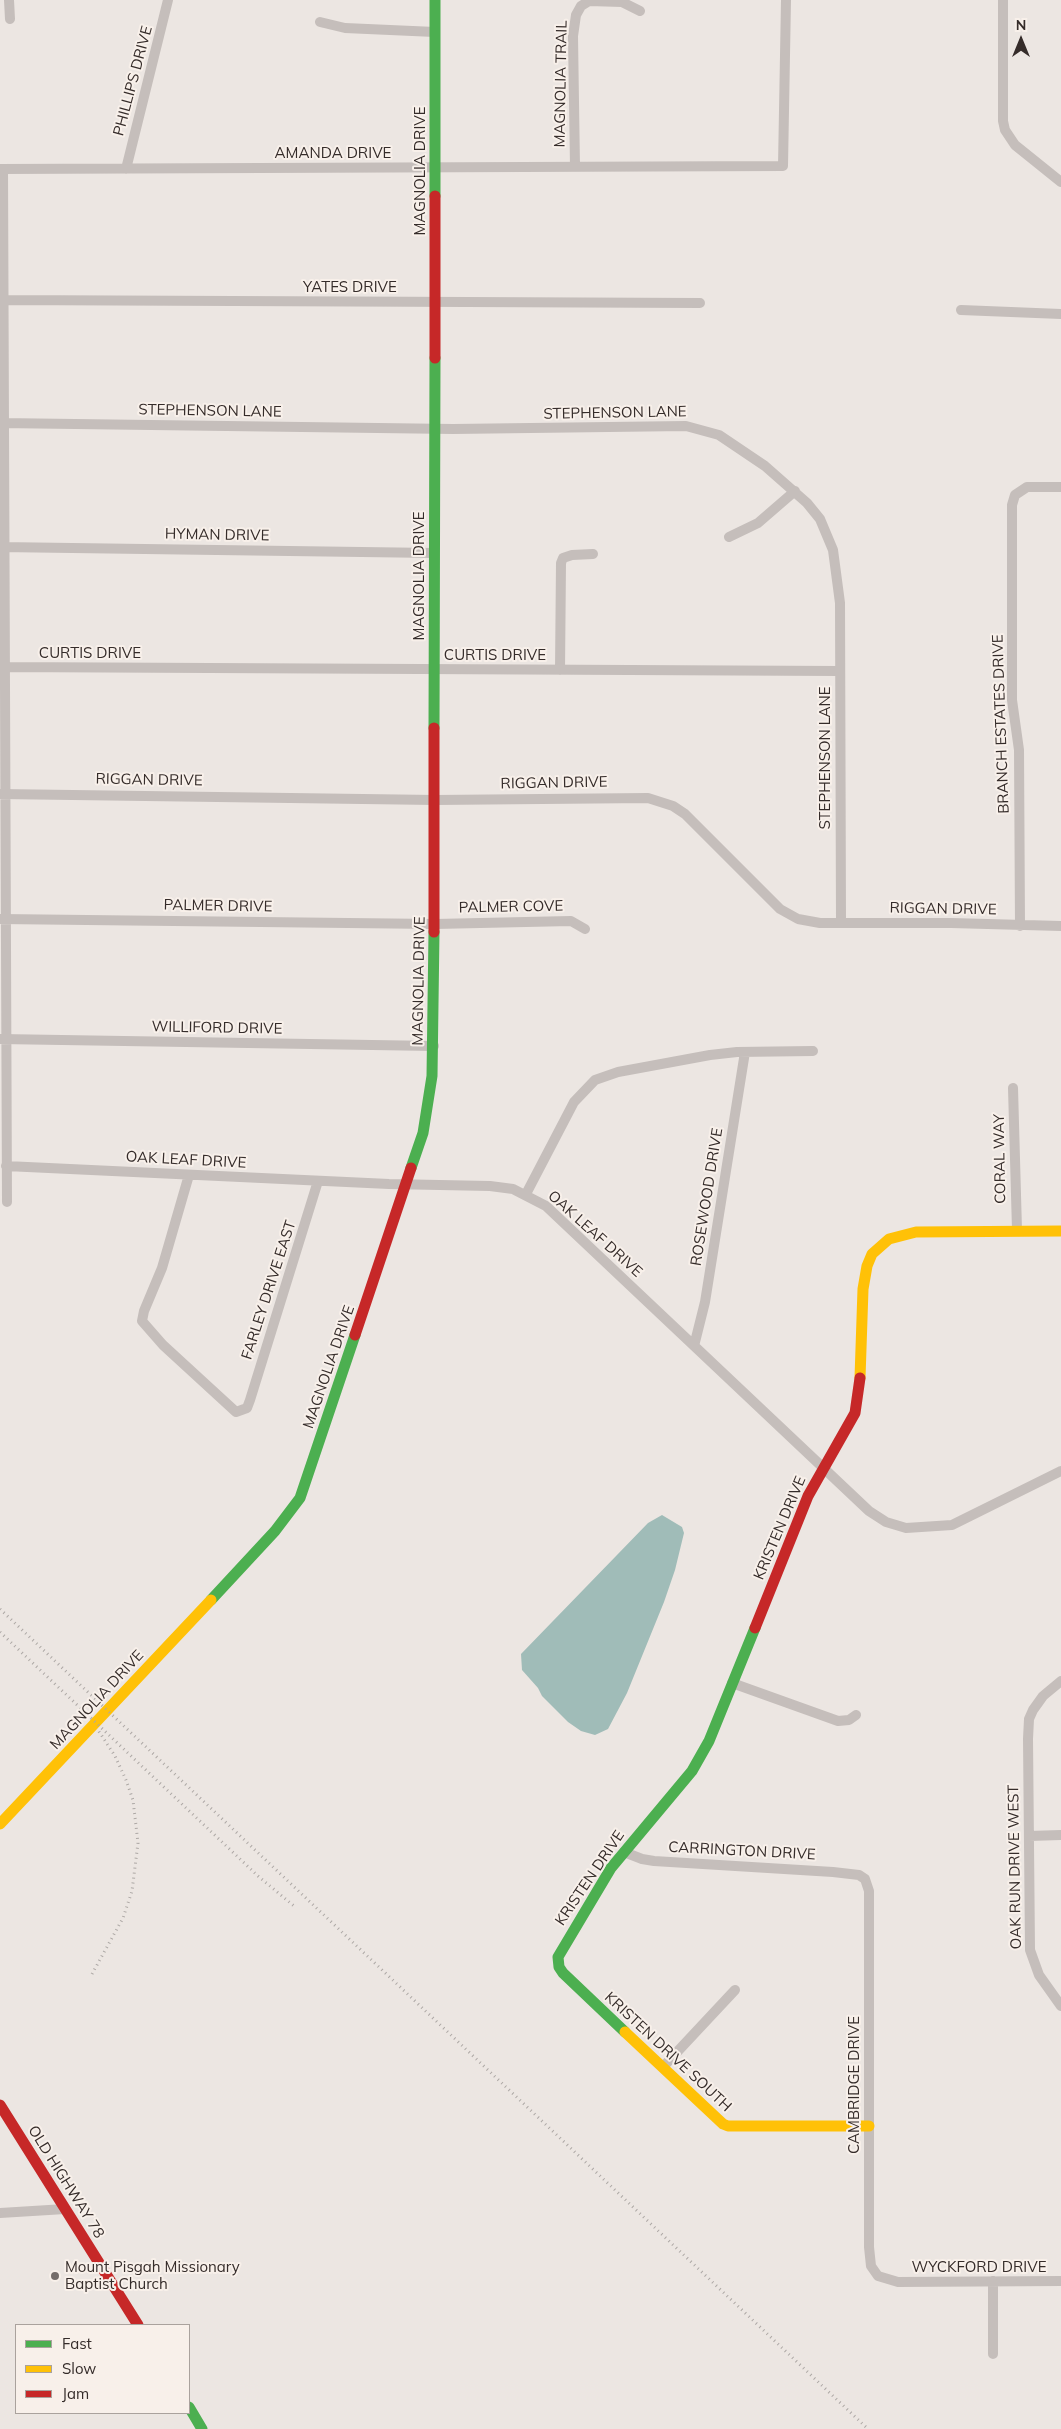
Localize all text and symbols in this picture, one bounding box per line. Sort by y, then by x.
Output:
north arrow [996,15,1046,65]
text: N [1016,16,1026,34]
street label: MAGNOLIA TRAIL [551,20,571,148]
street label: PHILLIPS DRIVE [110,24,156,138]
street label: MAGNOLIA DRIVE [411,106,429,236]
street label: AMANDA DRIVE [275,144,391,162]
street label: YATES DRIVE [303,278,397,296]
street label: STEPHENSON LANE [138,401,282,421]
street label: STEPHENSON LANE [543,403,687,423]
street label: MAGNOLIA DRIVE [410,511,428,641]
street label: HYMAN DRIVE [165,525,269,545]
street label: BRANCH ESTATES DRIVE [989,634,1013,814]
street label: CURTIS DRIVE [39,644,141,662]
street label: CURTIS DRIVE [444,646,546,664]
street label: STEPHENSON LANE [816,686,834,830]
street label: RIGGAN DRIVE [95,770,203,790]
street label: RIGGAN DRIVE [500,773,608,793]
street label: PALMER DRIVE [164,896,272,916]
street label: PALMER COVE [459,897,563,917]
street label: RIGGAN DRIVE [889,899,997,919]
street label: MAGNOLIA DRIVE [409,916,429,1046]
street label: WILLIFORD DRIVE [151,1018,283,1038]
street label: CORAL WAY [990,1114,1010,1204]
street label: ROSEWOOD DRIVE [687,1127,727,1267]
street label: OAK LEAF DRIVE [125,1148,247,1172]
street label: OAK LEAF DRIVE [544,1187,646,1281]
street label: FARLEY DRIVE EAST [238,1218,300,1362]
street label: MAGNOLIA DRIVE [299,1303,359,1431]
street label: KRISTEN DRIVE [750,1474,810,1582]
street label: MAGNOLIA DRIVE [46,1647,148,1753]
street label: OAK RUN DRIVE WEST [1005,1785,1025,1949]
street label: KRISTEN DRIVE [552,1827,628,1929]
street label: CARRINGTON DRIVE [668,1838,816,1864]
street label: KRISTEN DRIVE SOUTH [601,1988,735,2116]
street label: CAMBRIDGE DRIVE [845,2016,863,2154]
street label: OLD HIGHWAY 78 [24,2122,108,2242]
place label: Mount Pisgah Missionary Baptist Church [65,2258,240,2293]
street label: WYCKFORD DRIVE [911,2258,1047,2276]
marker: Mount Pisgah Missionary Baptist Church [49,2270,61,2282]
legend [15,2324,190,2414]
text: Fast [62,2334,92,2353]
text: Slow [62,2359,96,2378]
text: Jam [62,2384,89,2403]

